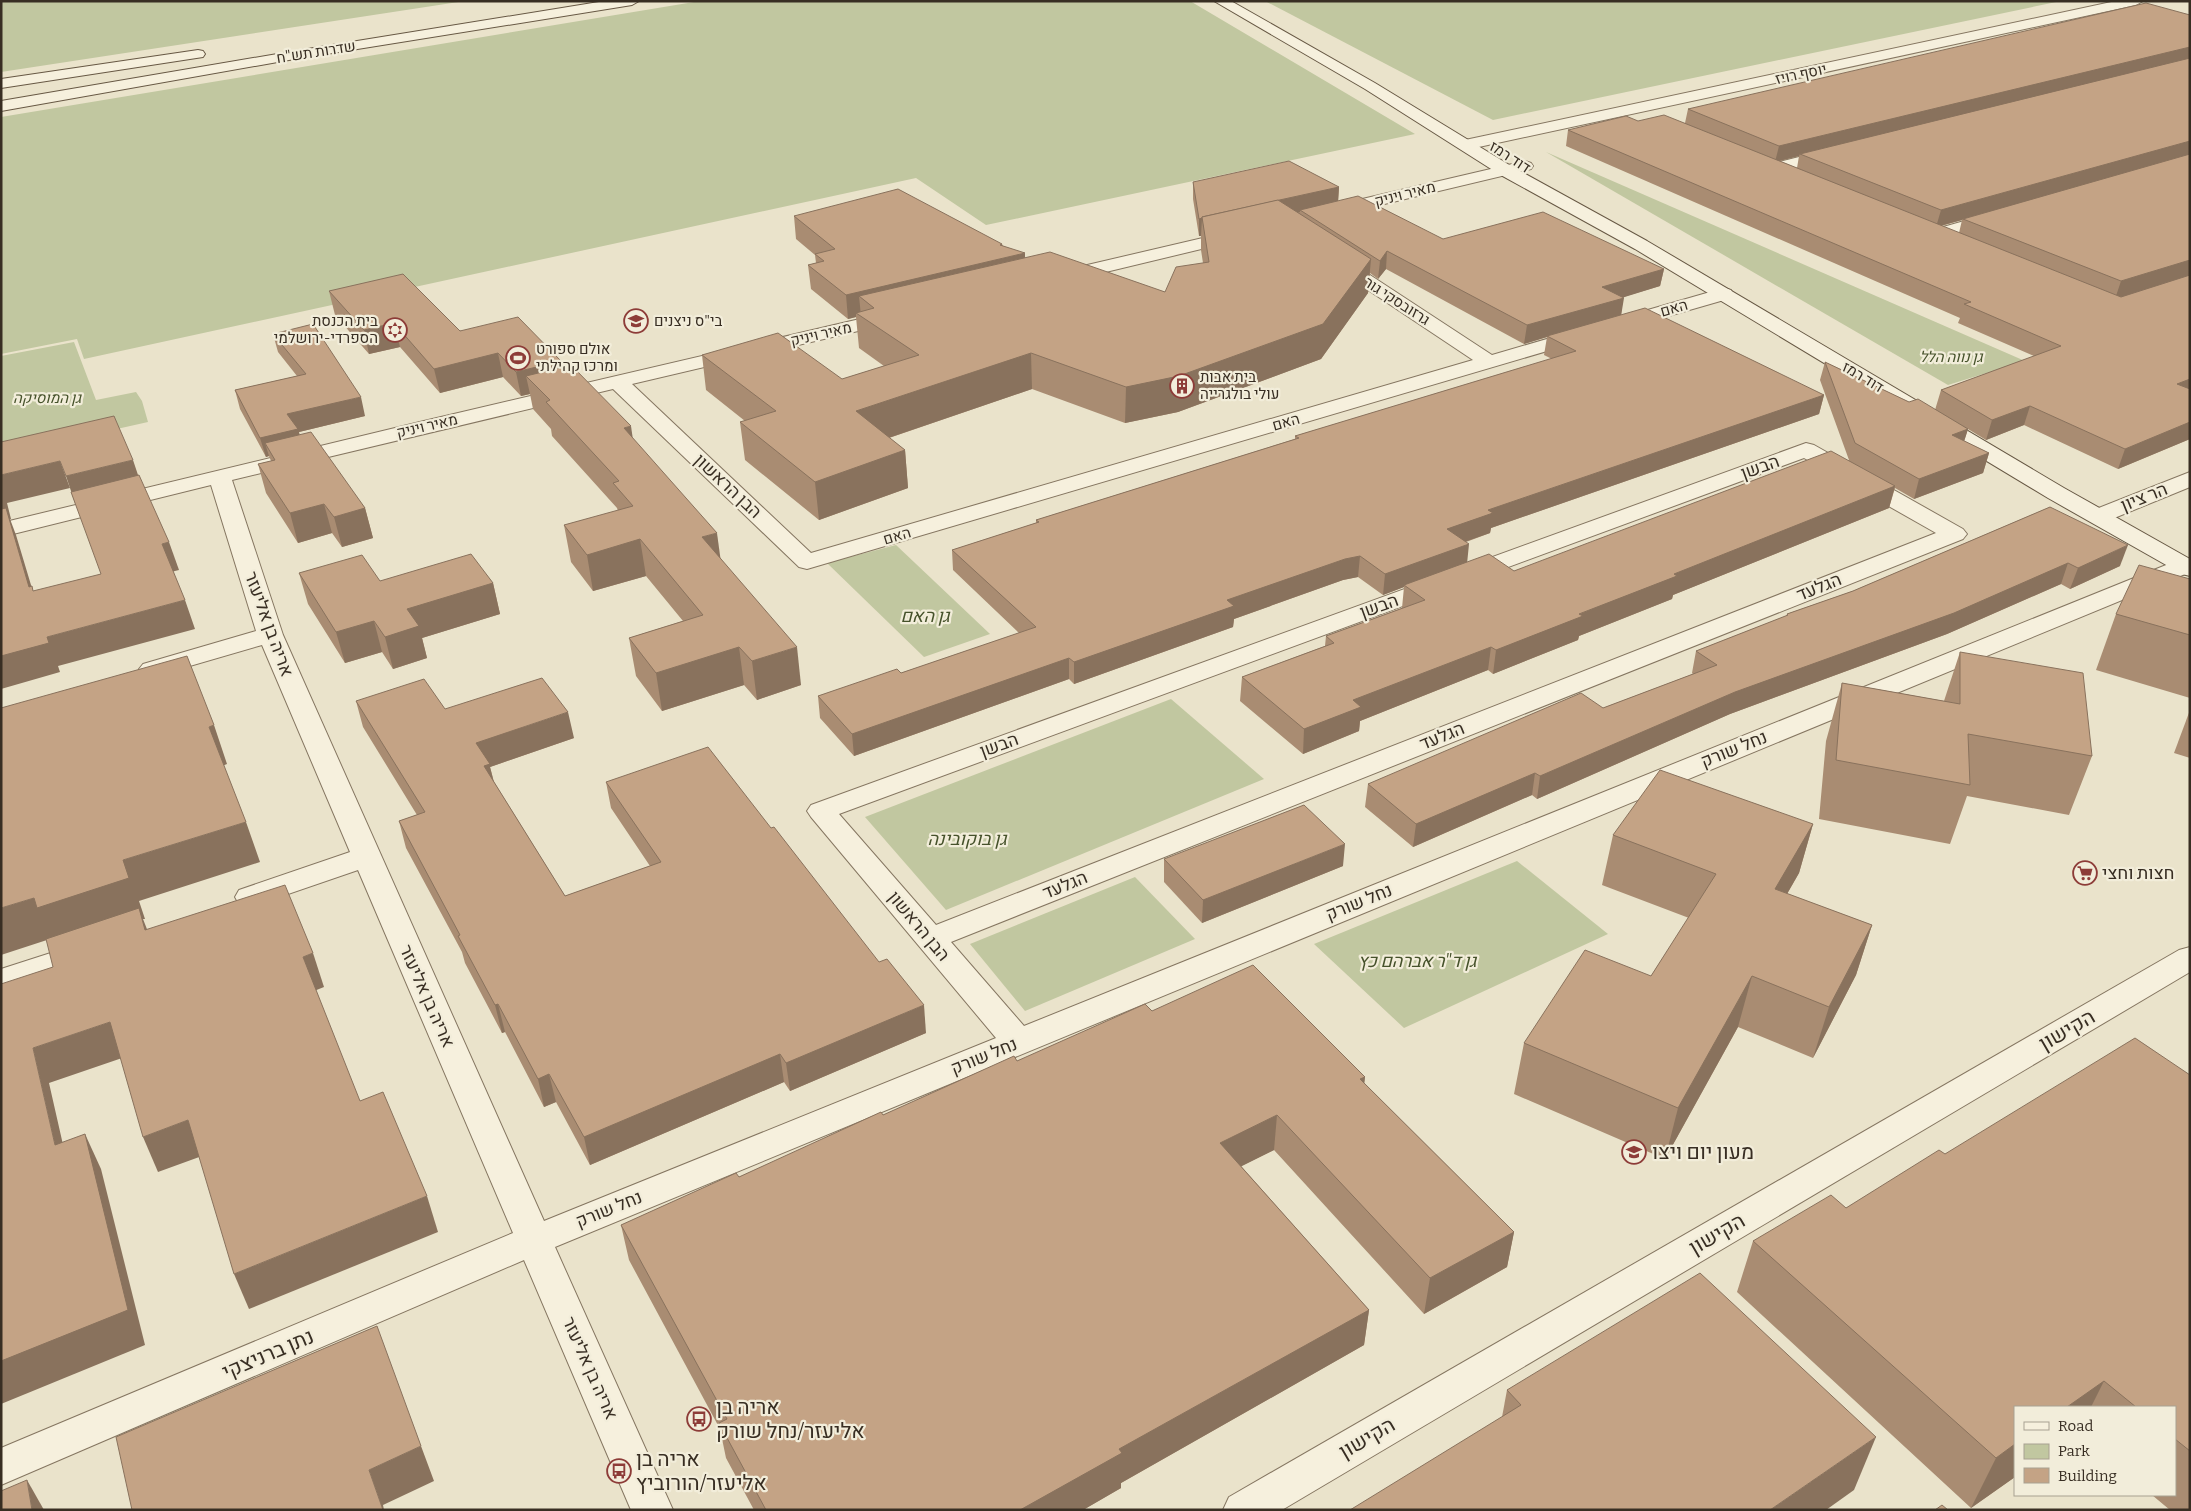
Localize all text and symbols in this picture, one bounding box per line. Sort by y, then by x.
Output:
street label: שדרות תש"ח [275,37,357,67]
street label: יוסף רויז [1774,60,1828,88]
street label: דוד רמז [1486,137,1534,177]
street label: מאיר ויניק [1373,178,1437,210]
street label: גרזובסקי גור [1361,273,1433,329]
street label: האם [1658,295,1690,321]
school or university icon: בי"ס ניצנים [623,308,649,334]
place label: בית הכנסת הספרדי-ירושלמי [274,312,378,347]
place label: בי"ס ניצנים [654,312,722,330]
synagogue icon: בית הכנסת הספרדי-ירושלמי [382,317,408,343]
street label: מאיר ויניק [789,318,853,350]
place label: אולם ספורט ומרכז קהילתי [536,340,618,375]
sports icon: אולם ספורט ומרכז קהילתי [505,345,531,371]
park label: גן נווה הלל [1919,348,1984,366]
street label: דוד רמז [1839,358,1887,396]
place label: בית אבות עולי בולגרייה [1200,368,1279,403]
building icon: בית אבות עולי בולגרייה [1169,373,1195,399]
park label: גן המוסיקה [13,389,82,407]
street label: האם [1270,409,1302,435]
street label: מאיר ויניק [395,410,459,442]
street label: הבן הראשון [690,449,766,523]
street label: הבשן [1738,450,1782,484]
street label: הר ציון [2117,478,2171,516]
street label: האם [881,523,913,549]
street label: הגלעד [1793,568,1845,606]
street label: אריה בן אליעזר [240,569,298,679]
street label: הבשן [1357,589,1401,623]
park label: גן האם [900,605,951,627]
street label: הגלעד [1416,717,1468,755]
street label: נחל שורק [1697,726,1771,772]
street label: הבשן [977,728,1021,762]
park label: גן בוקובינה [928,828,1007,850]
supermarket icon: חצות וחצי [2072,860,2098,886]
place label: חצות וחצי [2102,862,2174,884]
street label: הגלעד [1039,866,1091,904]
street label: נחל שורק [1322,879,1396,925]
street label: הבן הראשון [883,887,955,965]
street label: אריה בן אליעזר [395,941,459,1051]
park label: גן ד"ר אברהם כץ [1358,950,1477,972]
street label: הקישון [2034,1004,2100,1056]
street label: נחל שורק [947,1033,1021,1079]
school or university icon: מעון יום ויצו [1621,1139,1647,1165]
place label: מעון יום ויצו [1652,1139,1754,1165]
street label: נחל שורק [572,1186,646,1232]
street label: הקישון [1684,1208,1750,1260]
street label: אריה בן אליעזר [558,1313,622,1423]
street label: נתן ברניצקי [218,1323,318,1385]
place label: אריה בן אליעזר/נחל שורק [716,1394,865,1444]
bus stop icon: אריה בן אליעזר/נחל שורק [686,1406,712,1432]
legend [2014,1406,2176,1496]
street label: הקישון [1334,1412,1400,1464]
text: Road [2058,1417,2093,1435]
text: Park [2058,1442,2090,1460]
place label: אריה בן אליעזר/הורוביץ [636,1446,767,1496]
bus stop icon: אריה בן אליעזר/הורוביץ [606,1458,632,1484]
text: Building [2058,1467,2117,1485]

